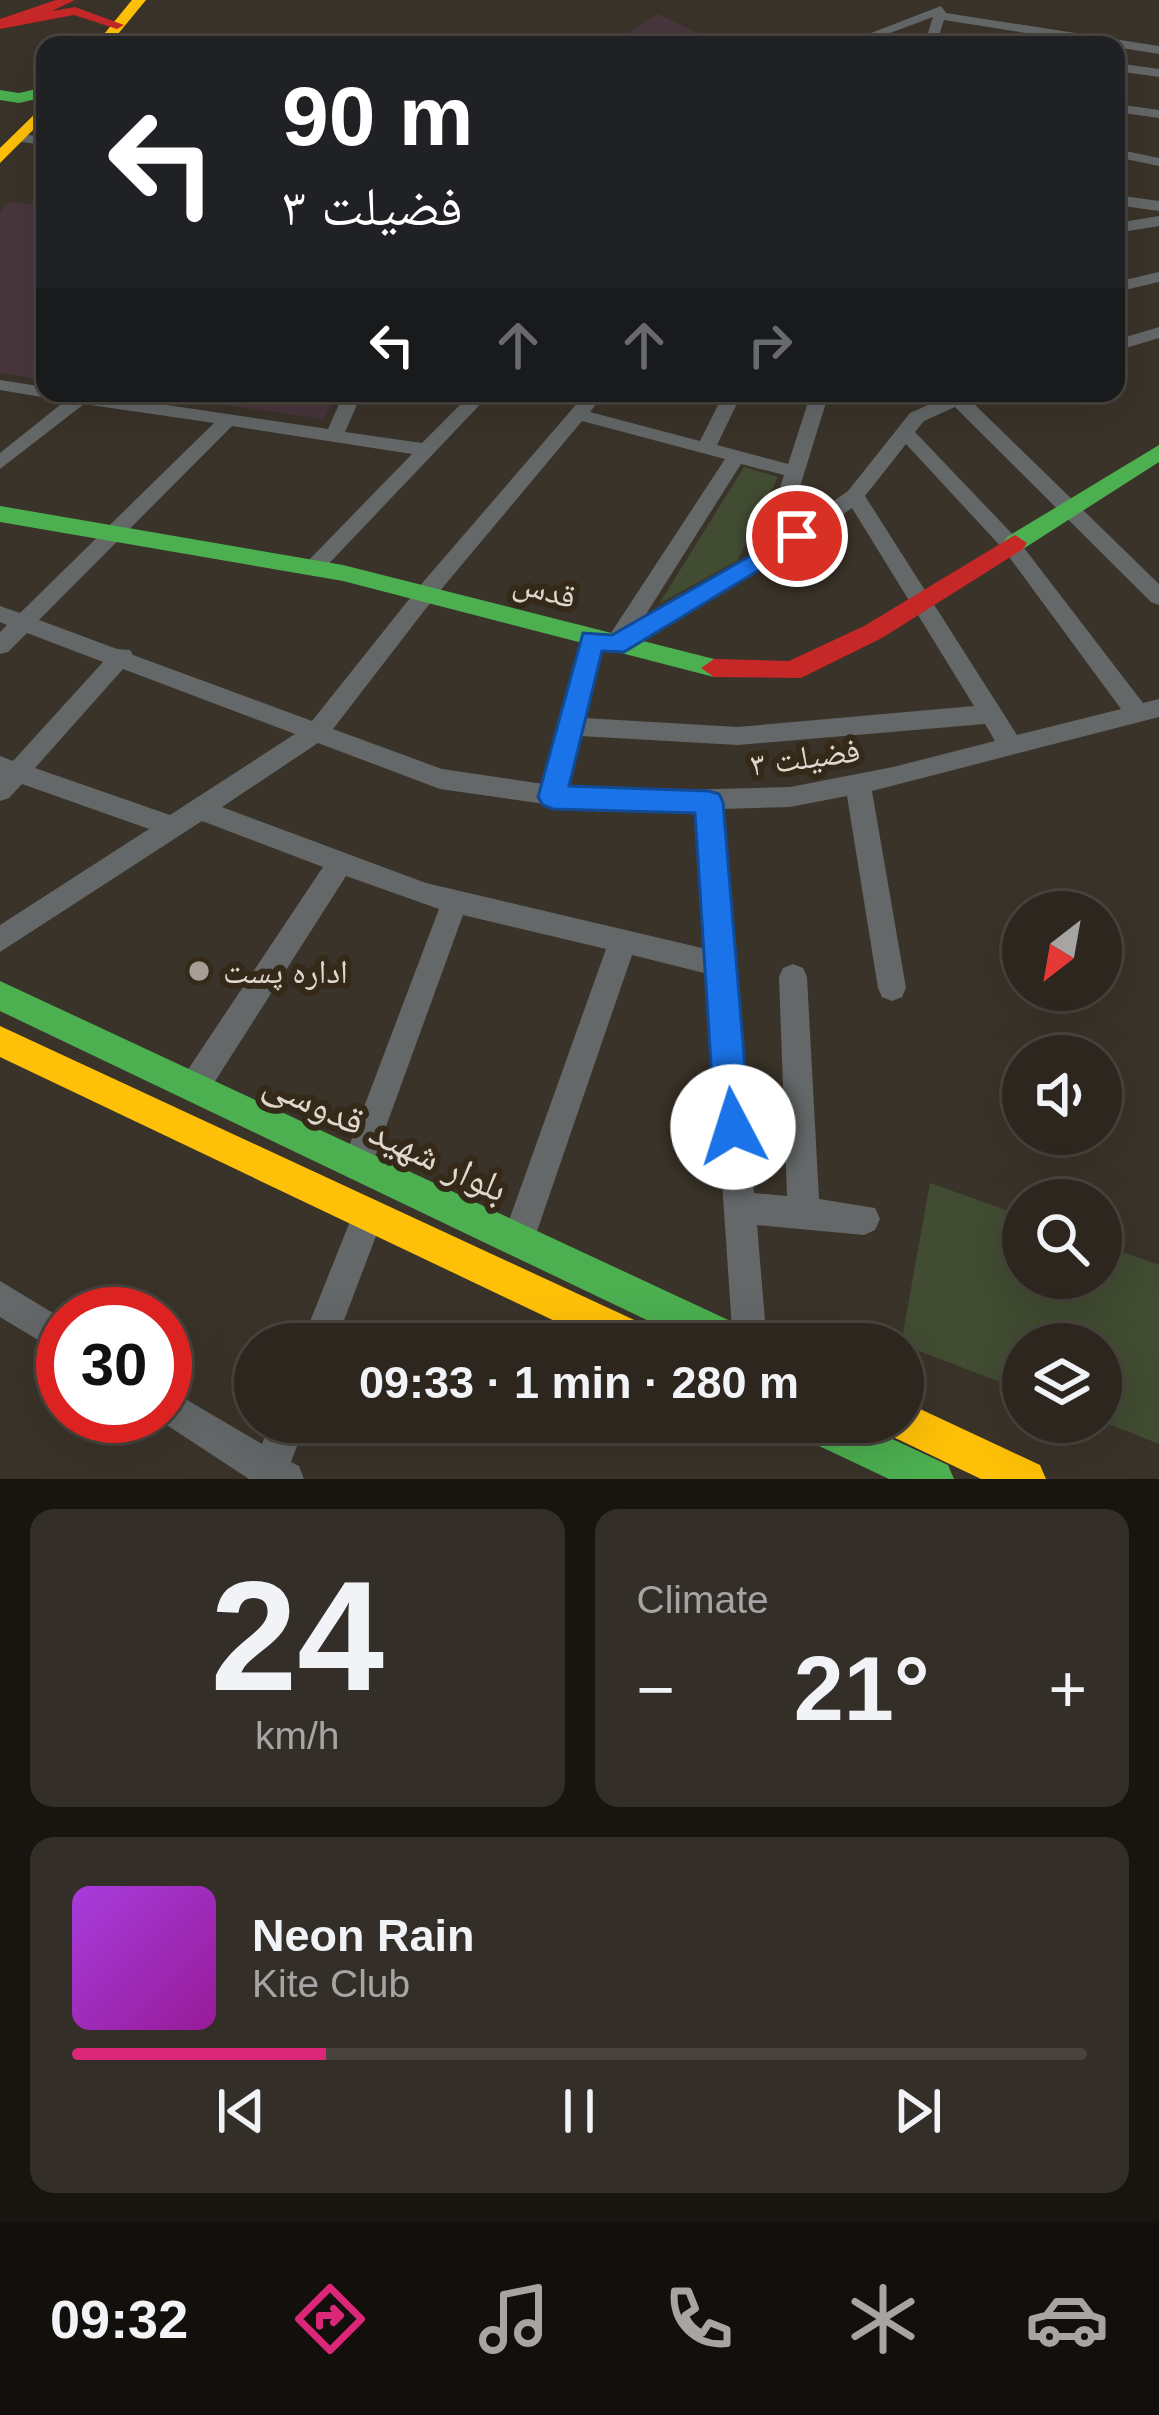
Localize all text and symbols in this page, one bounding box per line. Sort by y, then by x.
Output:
text: 90 m [282,69,473,163]
icon: left [84,84,240,240]
text: فضیلت ۳ [282,176,463,236]
icon: left [359,312,425,378]
icon: ahead [485,312,551,378]
icon: ahead [611,312,677,378]
icon: right [737,312,803,378]
pin [746,485,848,587]
icon: arrive [764,503,830,569]
street label: قدس [509,563,580,617]
street label: فضیلت ۳ [748,731,862,783]
north arrow [1002,891,1122,1011]
map controls [1002,891,1122,1443]
place label: اداره پست [223,953,348,991]
marker: اداره پست [186,958,212,984]
button: sound [1002,1035,1122,1155]
street label: بلوار شهید قدوسی [256,1060,514,1213]
position arrow [670,1064,796,1190]
button: search [1002,1179,1122,1299]
speed limit sign: 30 [36,1287,192,1443]
button: layers [1002,1323,1122,1443]
text: 09:33 · 1 min · 280 m [359,1357,799,1408]
text: 24 [210,1549,384,1723]
text: Climate [637,1578,769,1621]
text: 21° [794,1639,930,1739]
text: − [637,1652,675,1726]
text: + [1048,1652,1087,1726]
text: km/h [255,1714,340,1757]
text: Neon Rain [252,1910,475,1961]
text: Kite Club [252,1962,410,2005]
icon: previous [208,2078,274,2144]
icon: pause [546,2078,612,2144]
icon: next [885,2078,951,2144]
icon: directions [288,2277,372,2361]
icon: music [472,2277,556,2361]
icon: phone [657,2277,741,2361]
icon: climate [841,2277,925,2361]
icon: car [1025,2277,1109,2361]
text: 09:32 [50,2289,188,2349]

